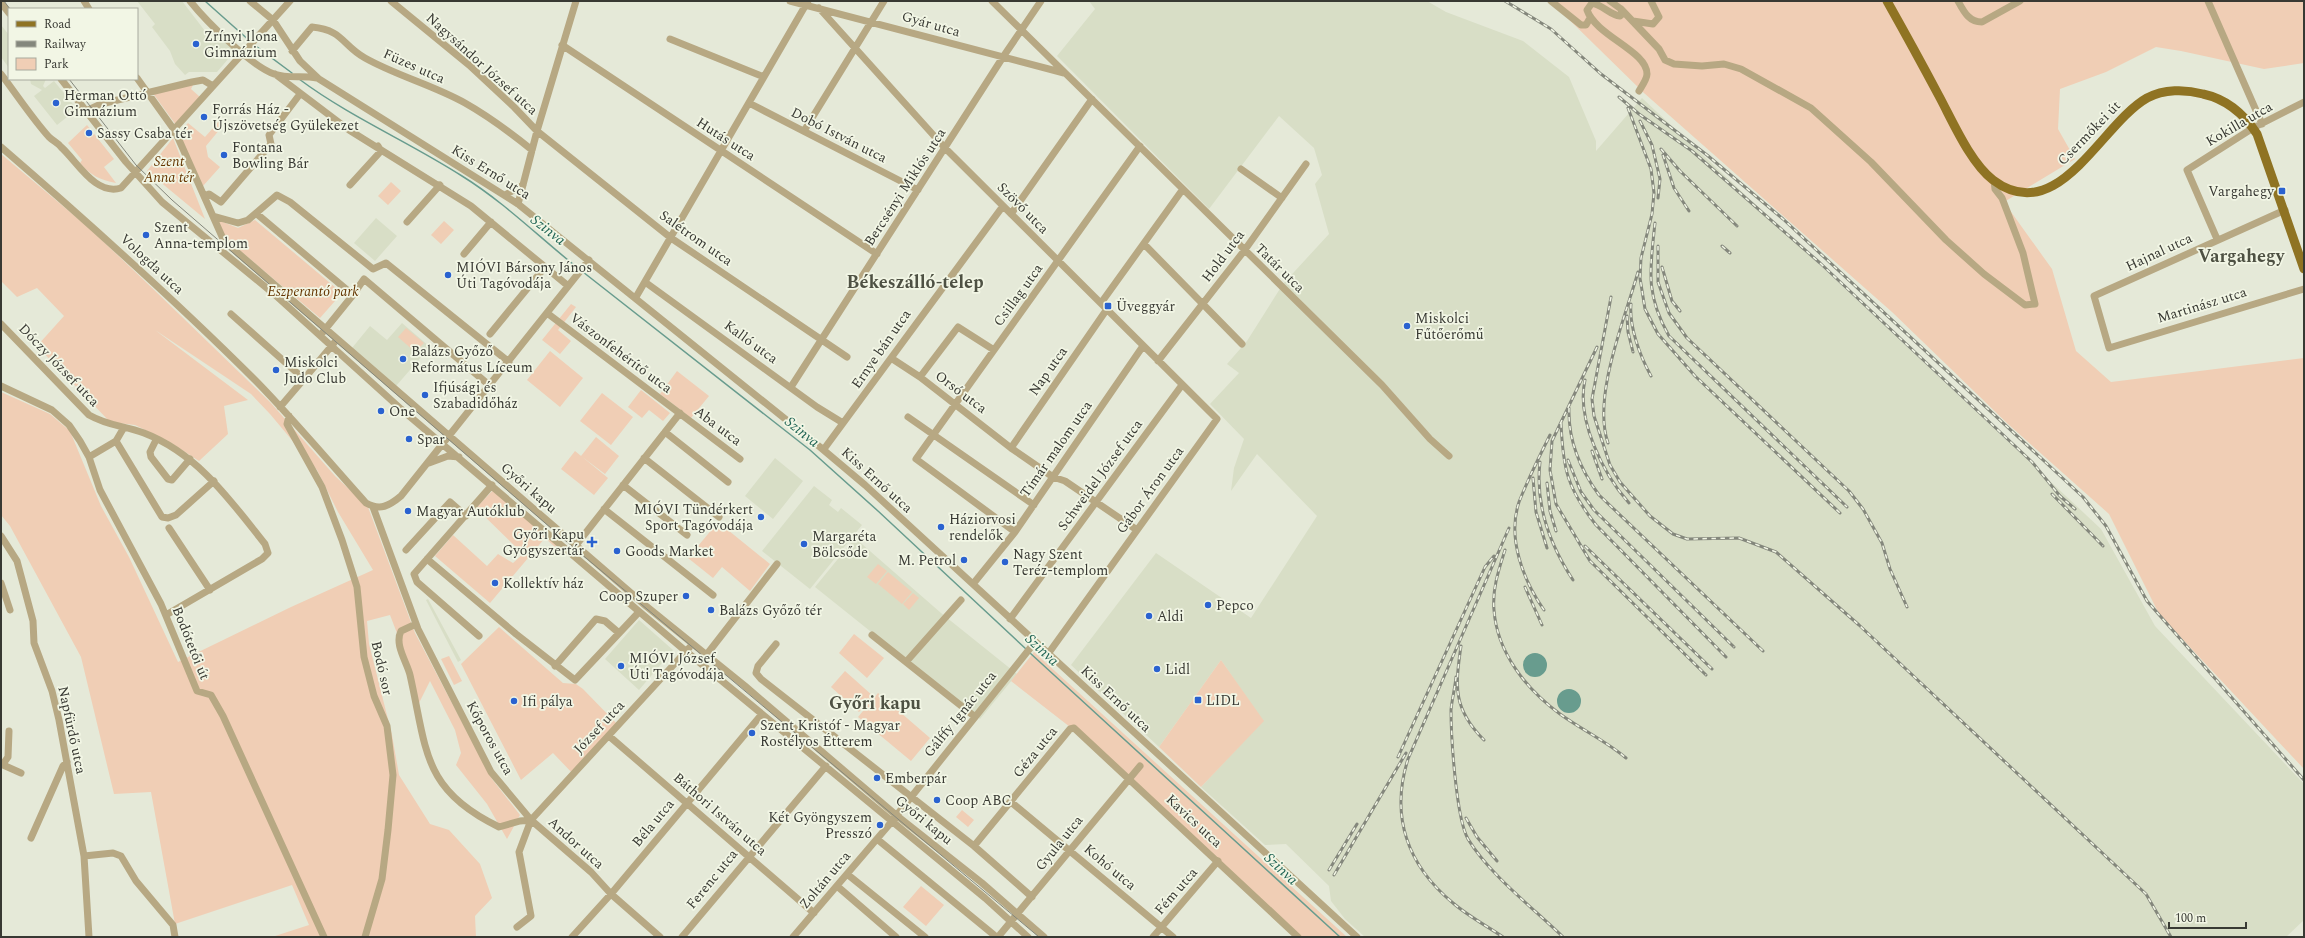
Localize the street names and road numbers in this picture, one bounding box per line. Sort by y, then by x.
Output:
street label: Gyár utca [899,6,963,42]
street label: Nagysándor József utca [421,8,543,120]
street label: Füzes utca [380,43,448,89]
street label: Csermőkei út [2053,96,2125,170]
street label: Kokilla utca [2202,96,2277,152]
street label: Dobó István utca [787,102,891,168]
street label: Hutás utca [692,112,760,166]
street label: Bercsényi Miklós utca [859,124,951,250]
street label: Kiss Ernő utca [447,139,535,205]
street label: Szövő utca [992,177,1054,239]
street label: Salétrom utca [655,205,737,271]
street label: Hold utca [1196,225,1250,287]
street label: Hajnal utca [2122,227,2196,277]
street label: Vologda utca [115,229,189,299]
street label: Tatár utca [1250,238,1310,298]
street label: Csillag utca [988,259,1048,331]
street label: Martinász utca [2155,281,2249,329]
street label: Ernye bán utca [846,305,916,393]
street label: Vászonfehérítő utca [565,307,677,399]
street label: Kalló utca [720,315,782,369]
street label: Dóczy József utca [14,319,105,412]
street label: Nap utca [1023,342,1073,400]
street label: Orsó utca [931,365,992,419]
street label: Tímár malom utca [1015,396,1097,502]
street label: Aba utca [690,401,746,451]
street label: Schweidel József utca [1052,415,1148,535]
street label: Kiss Ernő utca [837,442,918,518]
street label: Gábor Áron utca [1111,442,1189,538]
street label: Győri kapu [496,458,562,519]
street label: Bodótetői út [167,603,215,683]
street label: Bodó sor [366,639,399,698]
street label: Kiss Ernő utca [1076,661,1156,737]
street label: Gálffy Ignác utca [919,666,1002,762]
street label: Napfürdő utca [52,684,92,776]
street label: József utca [569,695,630,759]
street label: Kőporos utca [461,697,519,779]
street label: Géza utca [1008,722,1062,782]
street label: Báthori István utca [669,767,772,861]
street label: Kavics utca [1161,789,1227,853]
street label: Győri kapu [891,790,957,850]
street label: Béla utca [627,794,679,852]
street label: Gyula utca [1030,811,1088,875]
street label: Andor utca [543,812,609,874]
street label: Kohó utca [1079,839,1141,895]
street label: Ferenc utca [681,844,743,914]
street label: Zoltán utca [794,846,856,914]
street label: Fém utca [1149,863,1203,919]

